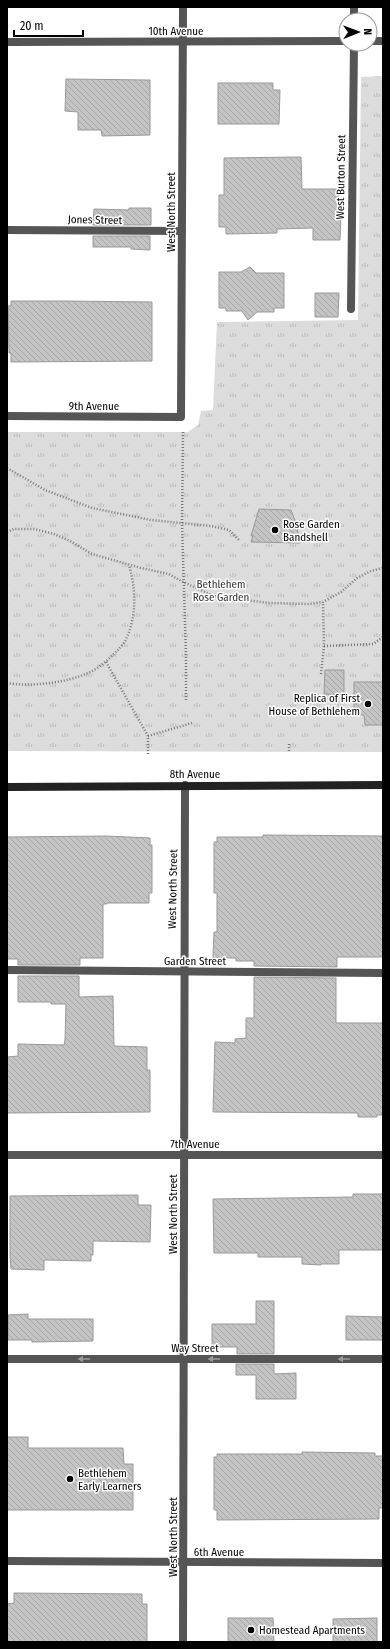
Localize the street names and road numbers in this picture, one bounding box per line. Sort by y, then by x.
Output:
street label: 10th Avenue [148,25,204,38]
street label: West Burton Street [334,134,348,219]
street label: West North Street [165,172,178,252]
street label: Jones Street [68,213,123,227]
street label: 9th Avenue [69,400,119,413]
street label: 8th Avenue [170,768,220,781]
street label: West North Street [166,849,180,929]
street label: Garden Street [164,955,226,968]
street label: 7th Avenue [170,1138,220,1151]
street label: West North Street [167,1174,180,1254]
street label: Way Street [171,1342,219,1355]
street label: West North Street [167,1497,180,1577]
street label: 6th Avenue [194,1546,244,1559]

